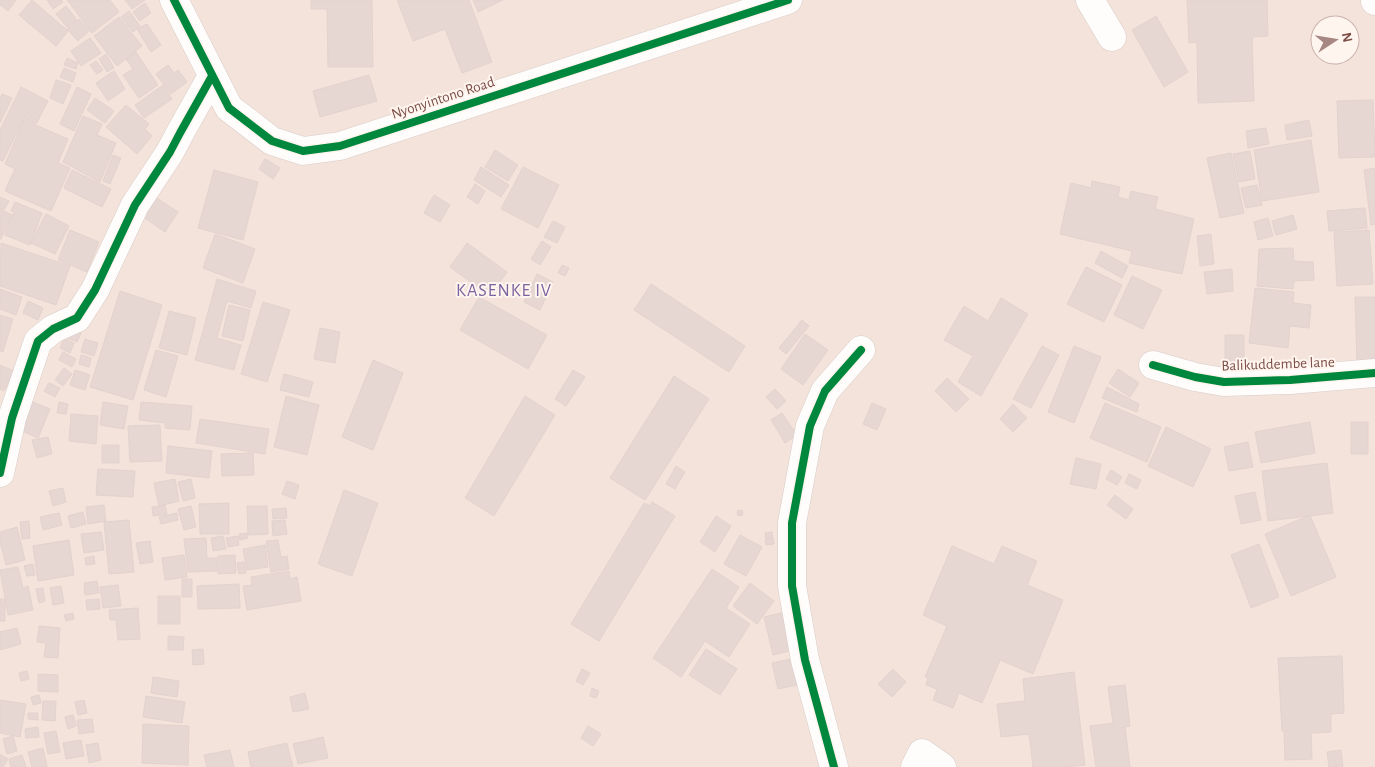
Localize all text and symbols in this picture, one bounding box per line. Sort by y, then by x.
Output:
north arrow [1310,15,1360,65]
text: N [1339,31,1355,44]
street label: Nyonyintono Road [389,74,497,122]
district label: KASENKE IV [456,282,552,300]
street label: Balikuddembe lane [1221,355,1335,373]

